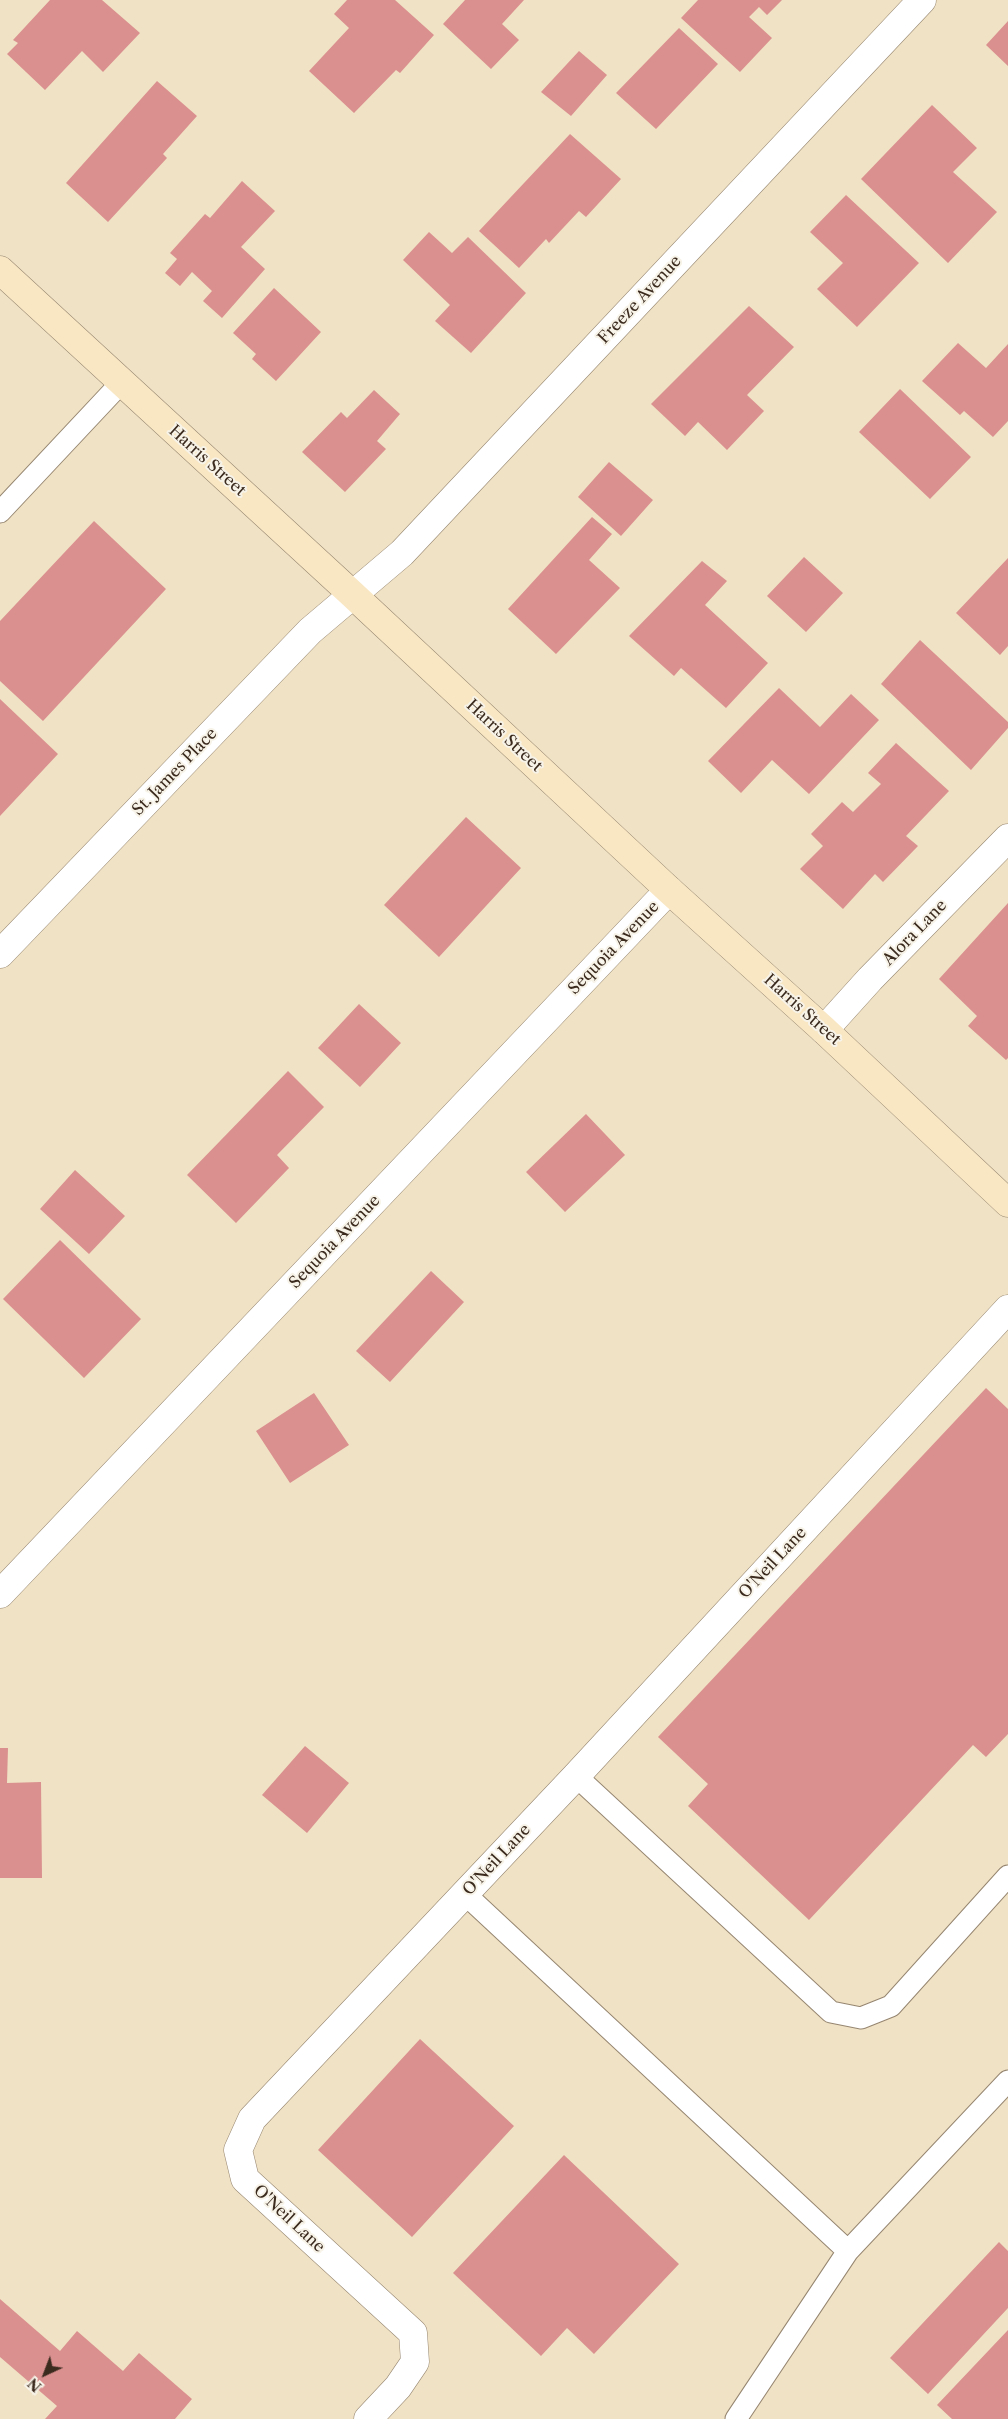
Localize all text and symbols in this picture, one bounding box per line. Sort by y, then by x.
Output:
street label: Freeze Avenue [594,252,686,348]
street label: Harris Street [165,421,249,501]
street label: Harris Street [462,696,546,776]
street label: St. James Place [129,724,221,820]
street label: Alora Lane [879,896,951,970]
street label: Sequoia Avenue [565,897,663,999]
street label: Harris Street [760,970,844,1050]
street label: Sequoia Avenue [286,1191,384,1293]
street label: O'Neil Lane [735,1523,811,1603]
street label: O'Neil Lane [459,1820,535,1900]
street label: O'Neil Lane [249,2181,329,2257]
north arrow [20,2349,70,2399]
text: N [24,2374,45,2396]

